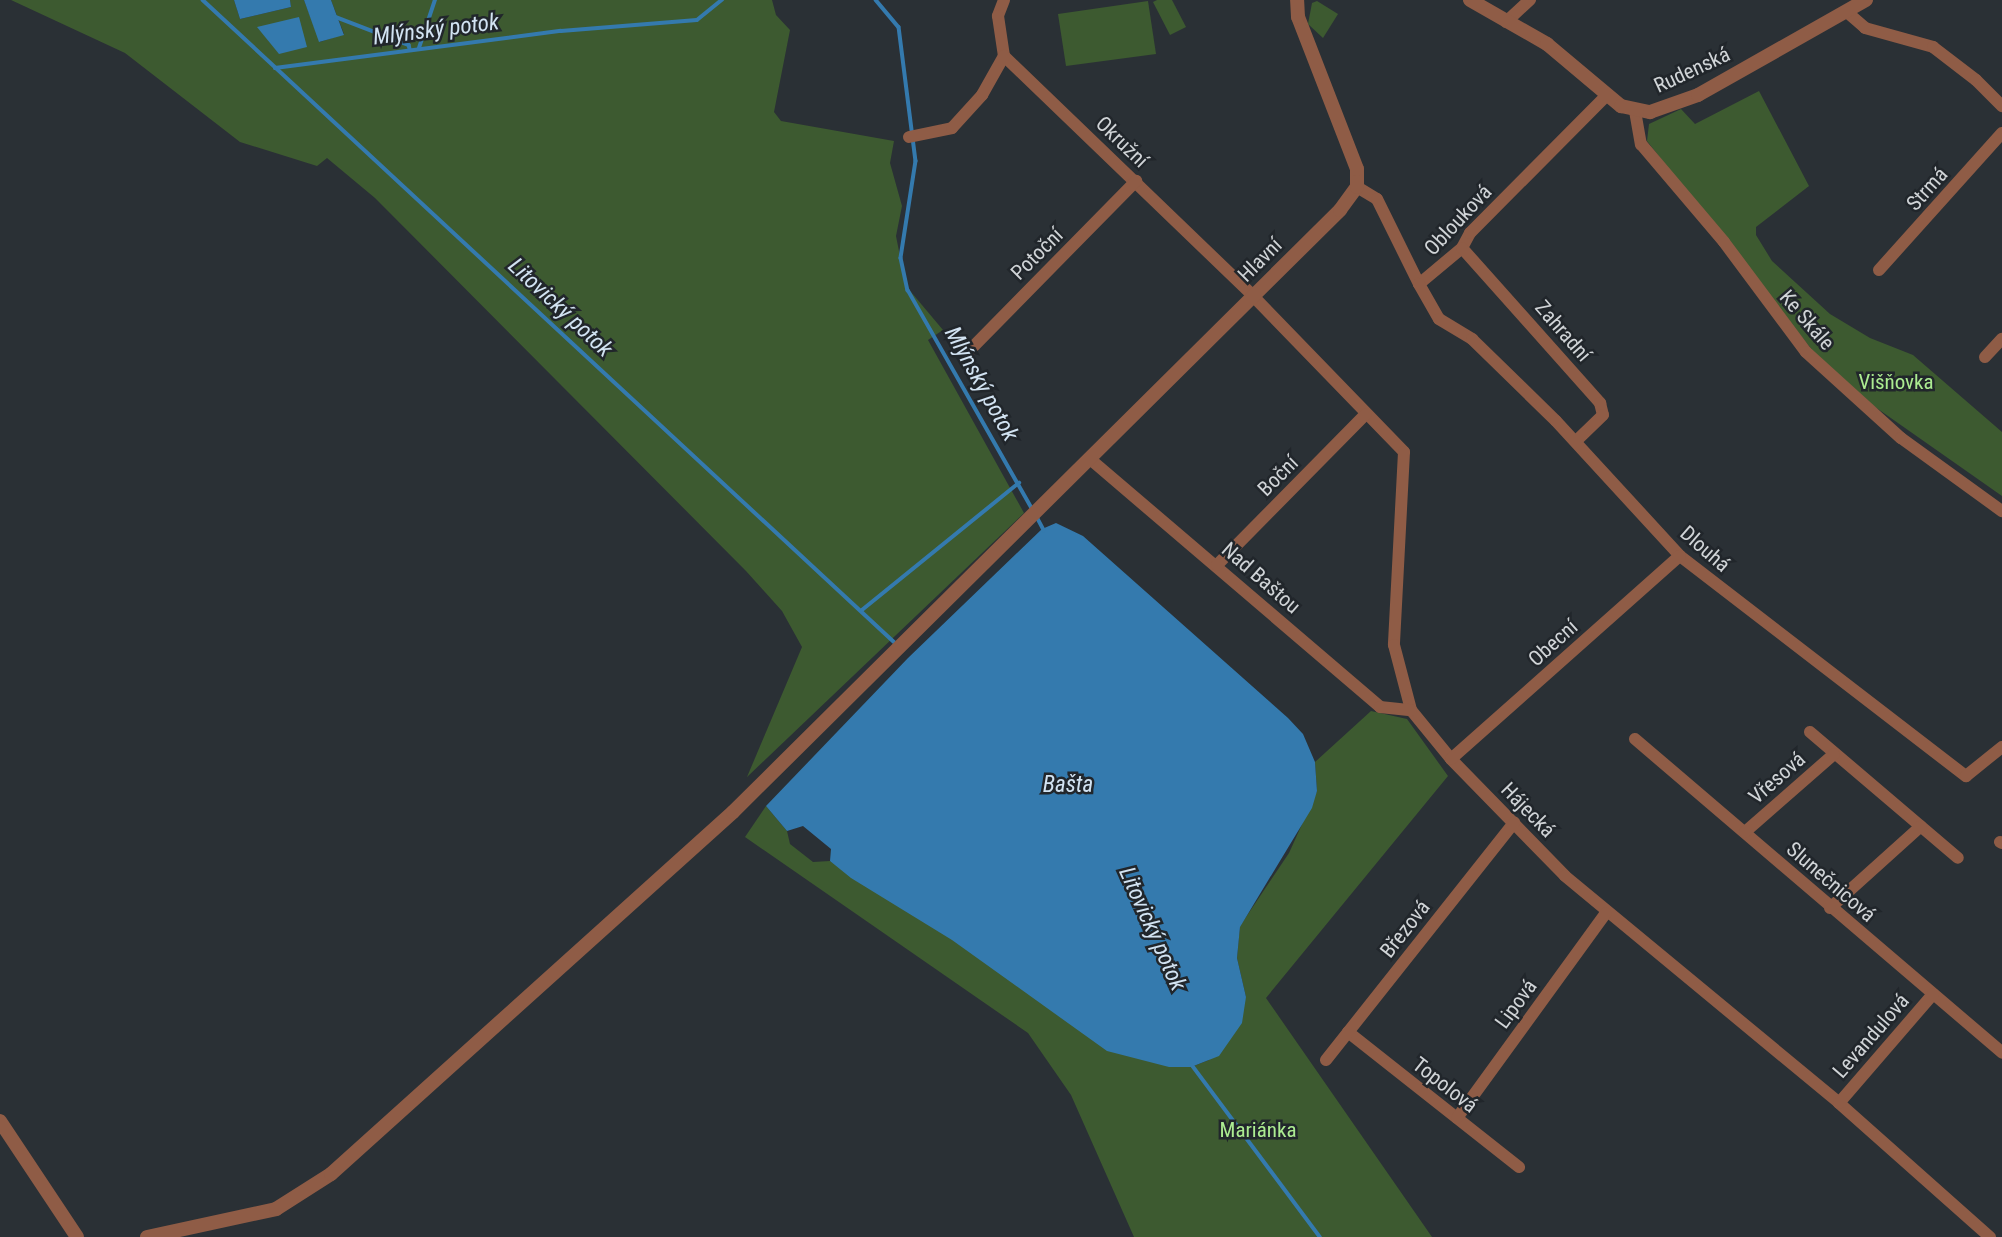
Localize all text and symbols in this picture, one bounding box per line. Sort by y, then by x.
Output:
water label: Mlýnský potok [371,9,501,51]
street label: Rudenská [1650,42,1734,98]
street label: Okružní [1091,111,1153,173]
street label: Strmá [1901,162,1953,216]
street label: Oblouková [1419,180,1497,260]
street label: Potoční [1006,223,1068,285]
street label: Hlavní [1233,233,1287,287]
water label: Litovický potok [502,253,618,363]
street label: Ke Skále [1774,285,1840,355]
street label: Zahradní [1530,295,1596,367]
water label: Mlýnský potok [938,322,1024,446]
park label: Višňovka [1858,369,1934,395]
street label: Boční [1253,451,1303,501]
street label: Dlouhá [1675,521,1735,577]
street label: Nad Baštou [1216,537,1306,619]
street label: Obecní [1523,614,1583,672]
street label: Vřesová [1744,747,1810,809]
water label: Bašta [1043,771,1093,799]
street label: Hájecká [1496,777,1560,843]
street label: Slunečnicová [1781,837,1881,927]
water label: Litovický potok [1112,863,1192,995]
street label: Březová [1375,895,1435,963]
street label: Lipová [1490,975,1542,1033]
street label: Levandulová [1828,989,1914,1083]
street label: Topolová [1408,1052,1482,1118]
park label: Mariánka [1220,1117,1296,1143]

